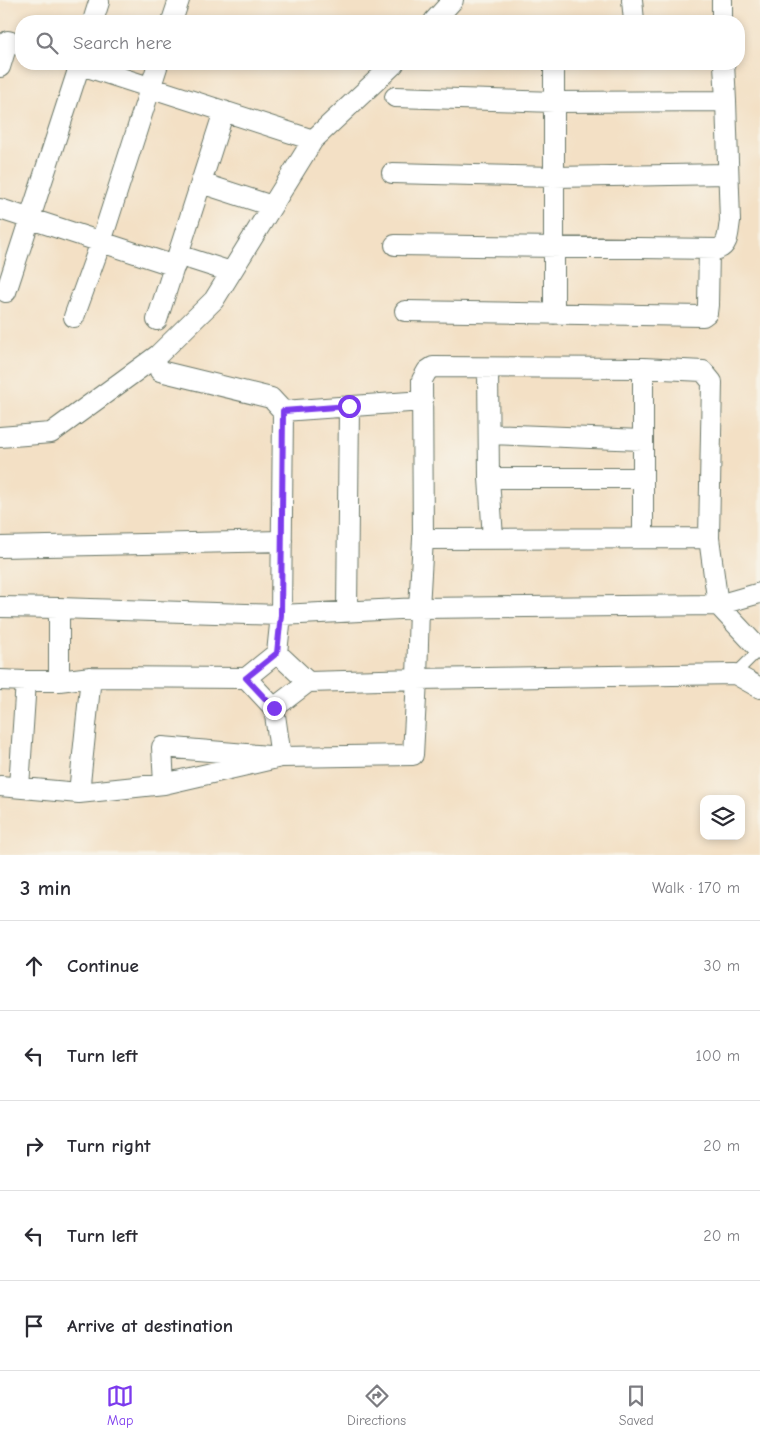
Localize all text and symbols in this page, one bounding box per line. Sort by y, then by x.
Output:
search box [15,15,745,70]
icon: search [33,29,61,57]
text: Search here [73,32,172,54]
route start [338,395,361,418]
route end [263,697,286,720]
map controls [700,795,745,840]
button: layers [700,795,745,840]
text: 3 min [20,876,71,900]
text: Walk · 170 m [652,879,740,897]
icon: ahead [20,952,48,980]
text: Continue [67,955,139,977]
text: 30 m [704,957,740,975]
icon: left [20,1042,48,1070]
text: Turn left [67,1045,138,1067]
text: 100 m [696,1047,740,1065]
icon: right [20,1132,48,1160]
text: Turn right [67,1135,151,1157]
text: 20 m [703,1137,740,1155]
icon: left [20,1222,48,1250]
text: Turn left [67,1225,138,1247]
text: 20 m [703,1227,740,1245]
icon: arrive [20,1312,48,1340]
text: Arrive at destination [67,1315,233,1337]
tab: Map [106,1382,134,1429]
tab: Directions [347,1382,406,1429]
tab: Saved [619,1382,654,1429]

